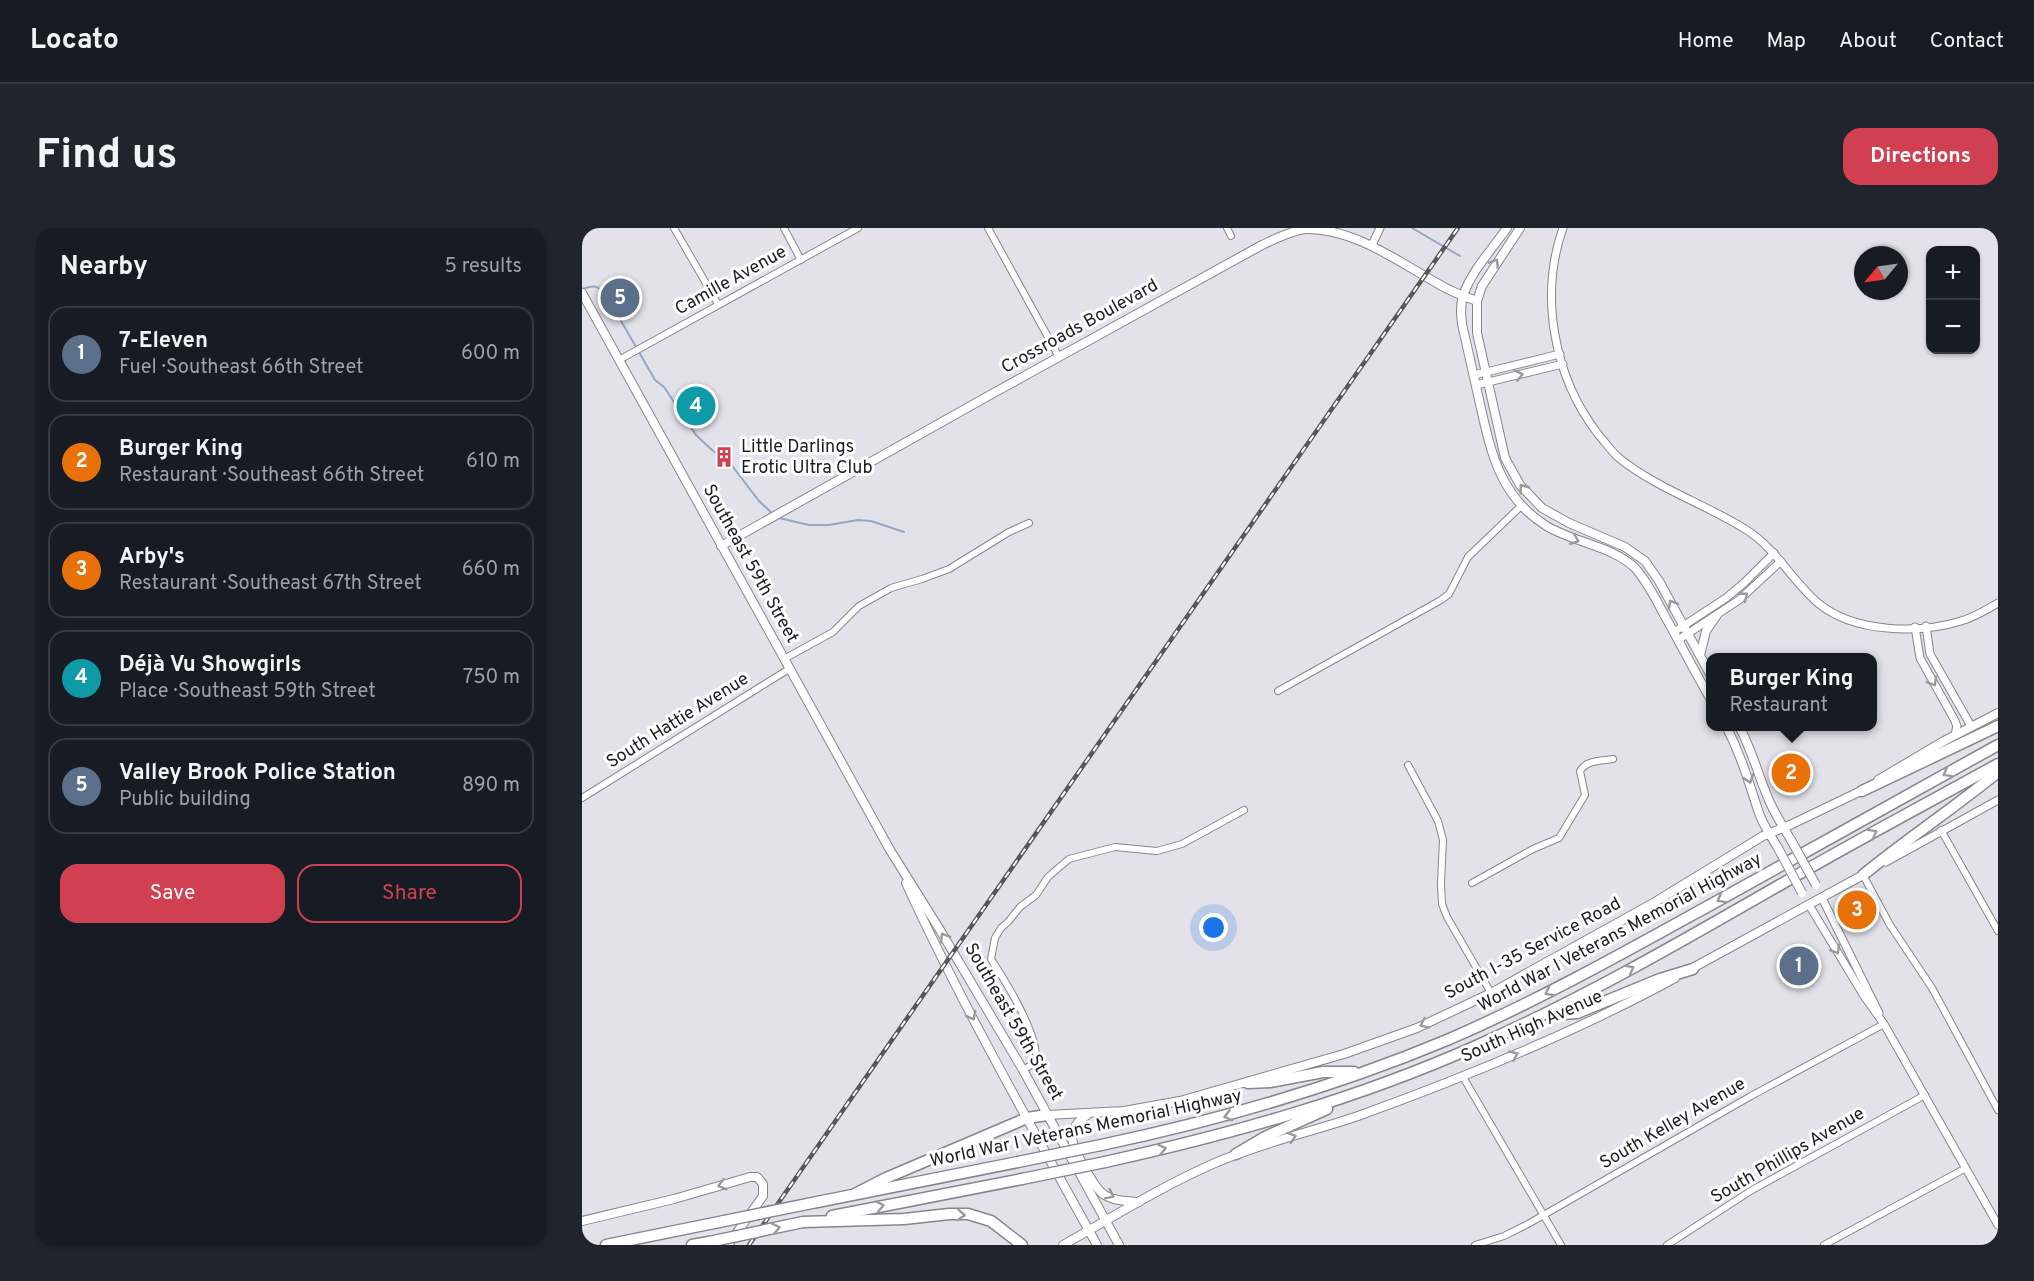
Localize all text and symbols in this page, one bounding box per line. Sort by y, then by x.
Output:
text: Locato [30,23,119,59]
text: Home [1678,28,1734,55]
text: Map [1767,28,1806,55]
text: About [1839,28,1897,55]
text: Contact [1930,28,2004,55]
button: Directions [1843,128,1998,185]
text: Find us [36,130,177,183]
street label: Camille Avenue [671,241,791,321]
north arrow [1854,246,1908,300]
map controls [1926,246,1980,354]
button: + [1926,246,1980,300]
text: Nearby [60,251,148,284]
text: 5 results [445,254,522,280]
one-way arrow [1488,259,1499,270]
street label: Crossroads Boulevard [998,274,1162,380]
pin: 5 [600,276,639,320]
button: − [1926,300,1980,354]
text: 7-Eleven [119,328,208,355]
text: 1 [78,341,86,367]
text: 600 m [461,341,520,367]
text: Fuel · Southeast 66th Street [119,355,364,381]
one-way arrow [1514,369,1524,382]
pin: 4 [676,384,716,429]
text: Burger King [119,436,243,463]
place label: Little Darlings Erotic Ultra Club [741,436,873,480]
building icon: Little Darlings Erotic Ultra Club [712,445,736,469]
text: 2 [75,449,88,475]
text: 610 m [466,449,520,475]
text: Restaurant · Southeast 66th Street [119,463,424,489]
street label: Southeast 59th Street [697,481,803,647]
one-way arrow [1519,483,1530,494]
one-way arrow [1569,533,1580,545]
text: Arby's [119,544,185,571]
text: 3 [76,557,88,583]
text: 660 m [462,557,520,583]
text: Restaurant · Southeast 67th Street [119,571,422,597]
one-way arrow [1737,592,1748,603]
one-way arrow [1668,600,1679,610]
text: Déjà Vu Showgirls [119,652,302,679]
popup [1706,653,1877,731]
text: 4 [75,665,88,691]
text: 750 m [463,665,520,691]
text: Burger King [1730,666,1853,693]
street label: South Hattie Avenue [603,668,753,774]
one-way arrow [1926,676,1937,686]
text: Place · Southeast 59th Street [119,679,376,705]
text: Restaurant [1730,693,1828,719]
pin: 2 [1772,750,1810,796]
text: Valley Brook Police Station [119,760,396,787]
one-way arrow [1943,766,1953,778]
text: 5 [75,773,88,799]
text: 890 m [462,773,520,799]
one-way arrow [1742,773,1755,784]
text: Public building [119,787,251,813]
one-way arrow [1867,829,1877,840]
street label: World War I Veterans Memorial Highway [1474,848,1766,1018]
button: Save [60,864,285,923]
button: Share [297,864,522,923]
pin: 3 [1838,888,1876,932]
one-way arrow [1717,892,1727,903]
street label: South I-35 Service Road [1441,893,1625,1005]
your location [1199,913,1228,942]
one-way arrow [940,933,951,943]
street label: Southeast 59th Street [959,939,1067,1105]
pin: 1 [1780,944,1818,988]
one-way arrow [1829,944,1841,954]
one-way arrow [1624,965,1635,976]
street label: South High Avenue [1458,985,1606,1069]
one-way arrow [1545,985,1556,996]
one-way arrow [965,1009,977,1020]
one-way arrow [1420,1017,1431,1029]
one-way arrow [1508,1050,1519,1062]
street label: South Kelley Avenue [1596,1073,1750,1175]
street label: World War I Veterans Memorial Highway [928,1085,1244,1173]
street label: South Phillips Avenue [1707,1103,1869,1209]
one-way arrow [1223,1108,1233,1121]
one-way arrow [1286,1131,1297,1144]
one-way arrow [1157,1144,1167,1157]
one-way arrow [717,1178,728,1190]
one-way arrow [1103,1188,1114,1200]
one-way arrow [875,1200,885,1213]
one-way arrow [957,1208,966,1221]
one-way arrow [771,1222,781,1235]

